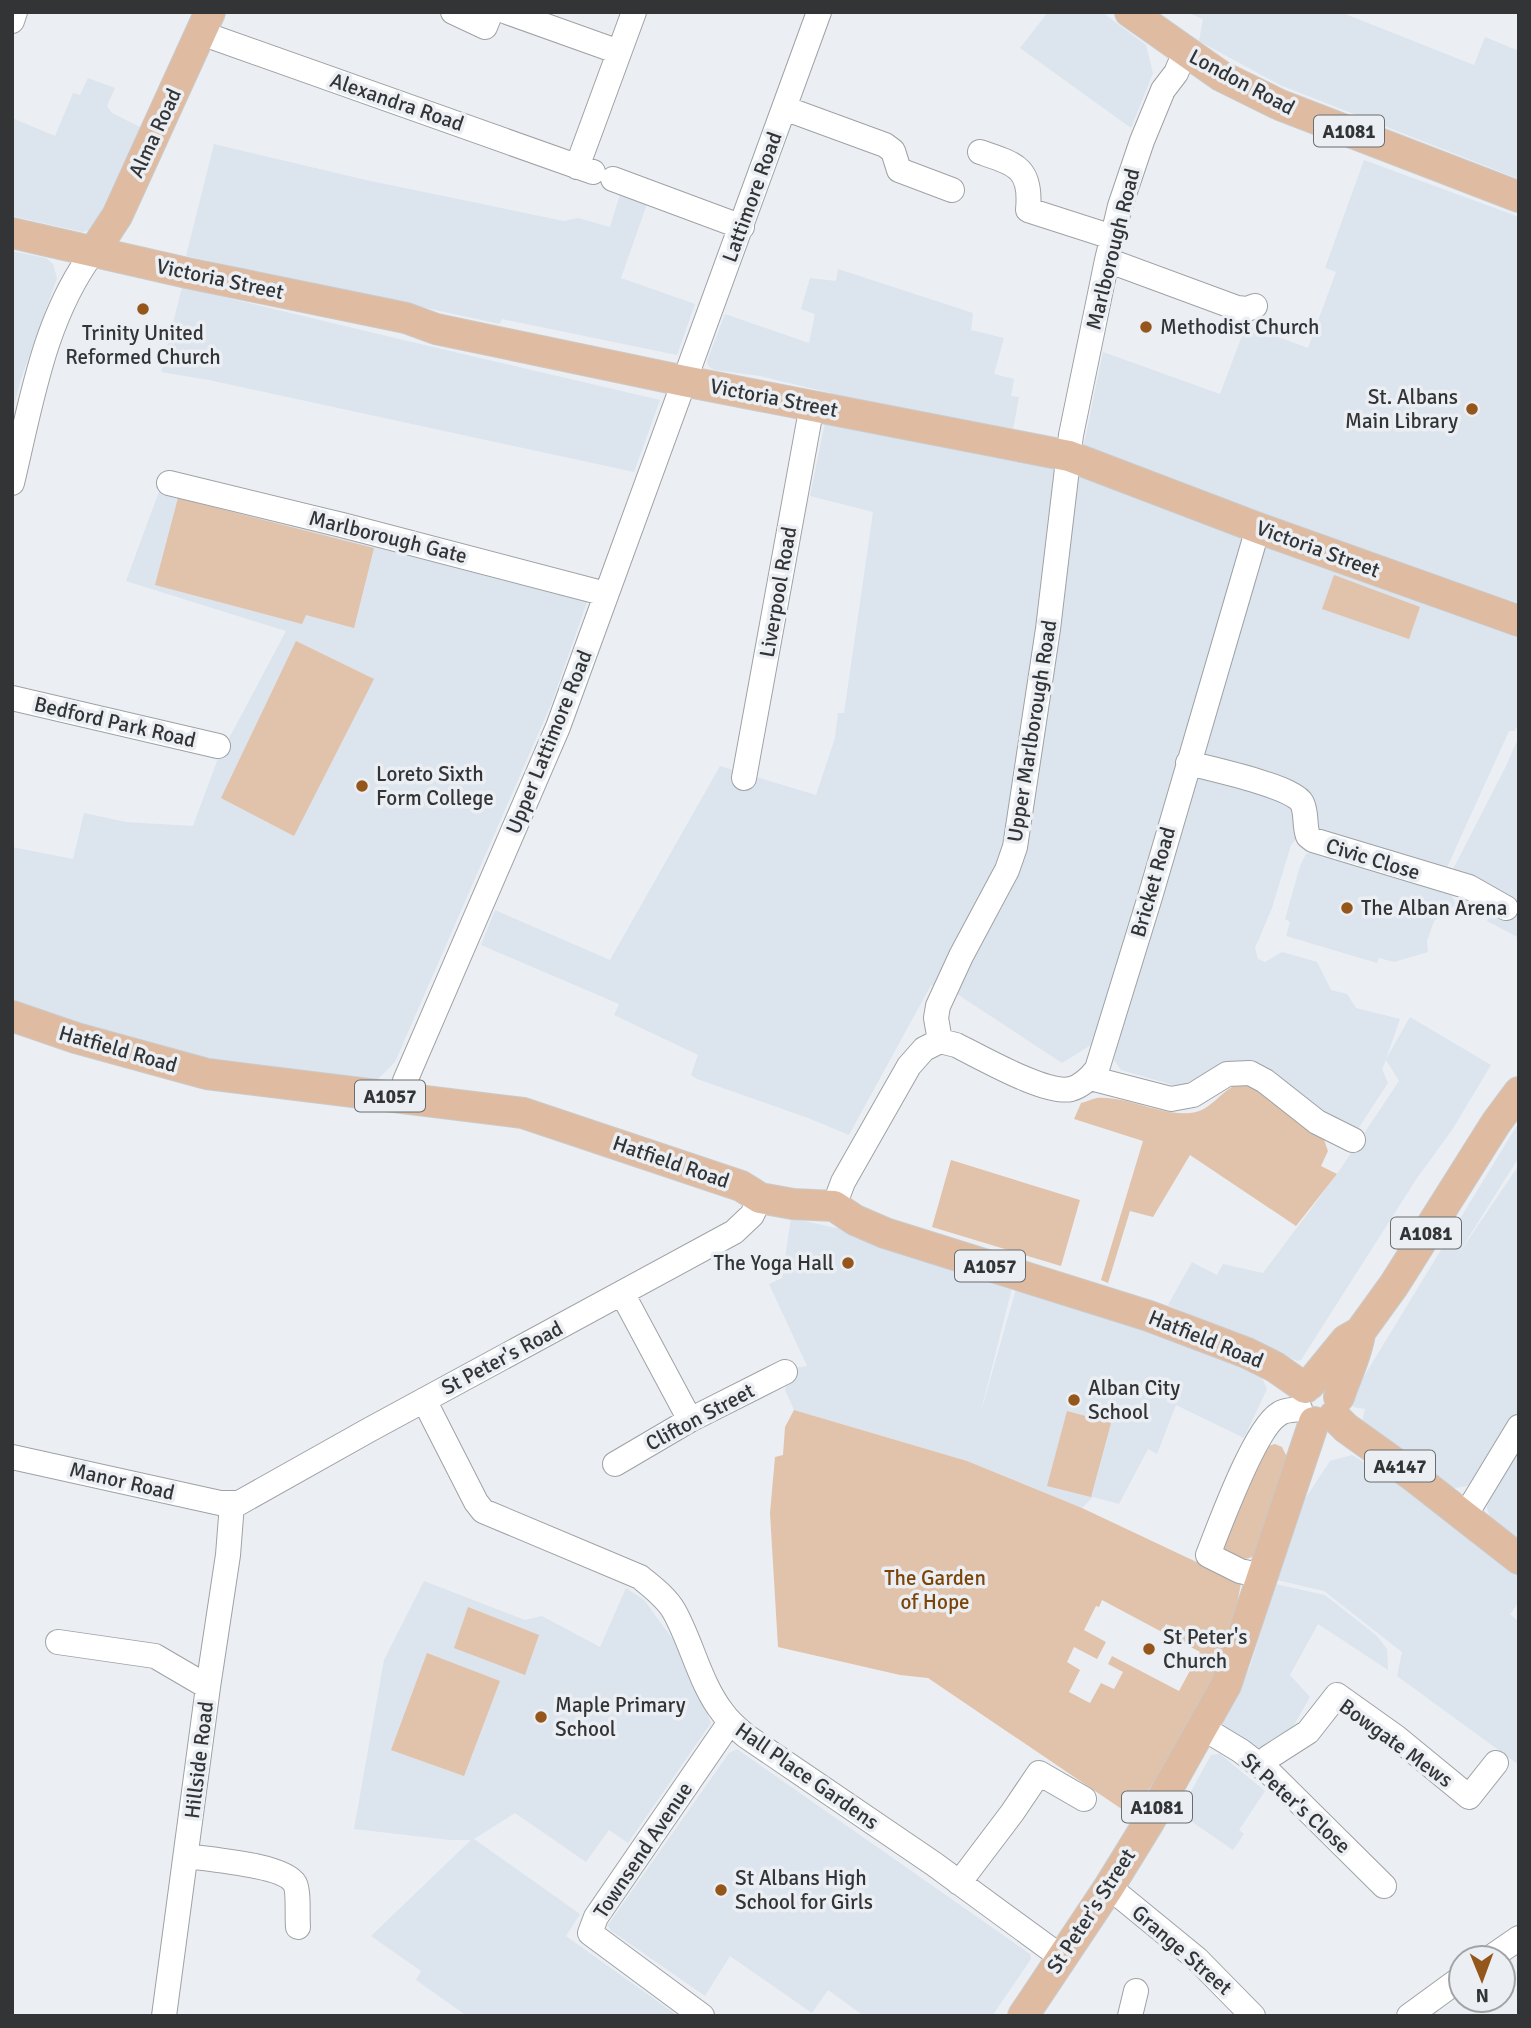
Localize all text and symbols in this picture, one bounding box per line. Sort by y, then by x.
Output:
street label: London Road [1185,43,1299,121]
street label: Alexandra Road [327,67,467,137]
street label: Alma Road [123,84,187,182]
road number: A1081 [1314,116,1384,146]
street label: Lattimore Road [716,128,788,266]
street label: Marlborough Road [1080,166,1146,332]
street label: Victoria Street [154,253,286,305]
marker: Trinity United Reformed Church [135,301,151,317]
place label: Methodist Church [1160,314,1319,340]
marker: Methodist Church [1138,319,1154,335]
place label: Trinity United Reformed Church [65,320,221,370]
street label: Victoria Street [708,373,840,423]
place label: St. Albans Main Library [1345,384,1458,434]
marker: St. Albans Main Library [1464,401,1480,417]
street label: Marlborough Gate [306,505,470,569]
street label: Victoria Street [1253,515,1383,583]
street label: Liverpool Road [754,525,802,659]
street label: Upper Marlborough Road [1002,618,1062,844]
street label: Upper Lattimore Road [500,646,598,838]
street label: Bedford Park Road [32,691,198,753]
place label: Loreto Sixth Form College [376,761,494,811]
marker: Loreto Sixth Form College [354,778,370,794]
street label: Bricket Road [1125,824,1181,940]
street label: Civic Close [1323,832,1423,886]
place label: The Alban Arena [1361,895,1507,921]
marker: The Alban Arena [1339,900,1355,916]
street label: Hatfield Road [56,1020,180,1078]
road number: A1057 [355,1080,425,1112]
street label: Hatfield Road [609,1130,733,1194]
road number: A1081 [1391,1218,1461,1248]
place label: The Yoga Hall [714,1250,834,1276]
road number: A1057 [955,1250,1025,1282]
marker: The Yoga Hall [840,1255,856,1271]
street label: Hatfield Road [1145,1304,1267,1374]
street label: St Peter's Road [437,1315,567,1401]
place label: Alban City School [1088,1375,1180,1425]
street label: Clifton Street [641,1377,759,1457]
marker: Alban City School [1066,1392,1082,1408]
road number: A4147 [1365,1450,1435,1482]
street label: Manor Road [67,1456,177,1506]
park label: The Garden of Hope [884,1565,986,1615]
place label: St Peter's Church [1163,1624,1247,1674]
marker: St Peter's Church [1141,1641,1157,1657]
place label: Maple Primary School [555,1692,686,1742]
street label: Bowgate Mews [1334,1693,1458,1793]
street label: Hillside Road [179,1700,219,1820]
marker: Maple Primary School [533,1709,549,1725]
street label: Hall Place Gardens [730,1717,884,1835]
street label: St Peter's Close [1236,1747,1356,1859]
street label: Townsend Avenue [588,1777,698,1923]
road number: A1081 [1122,1792,1192,1823]
street label: St Peter's Street [1041,1844,1141,1978]
place label: St Albans High School for Girls [735,1865,873,1915]
marker: St Albans High School for Girls [713,1882,729,1898]
street label: Grange Street [1127,1899,1237,2001]
north arrow [1447,1944,1517,2014]
text: N [1475,1983,1489,2007]

